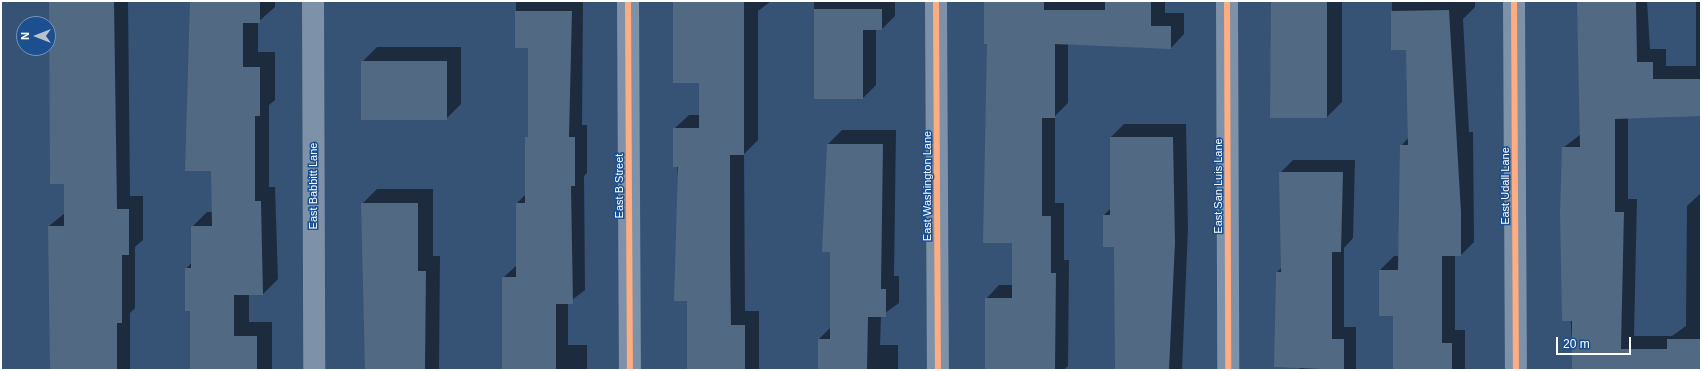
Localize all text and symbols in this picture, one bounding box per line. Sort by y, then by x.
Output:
north arrow [16,16,56,56]
text: N [19,32,31,40]
street label: East Washington Lane [920,131,934,241]
street label: East San Luis Lane [1211,138,1225,234]
street label: East Babbitt Lane [306,143,320,229]
street label: East Udall Lane [1498,147,1512,225]
street label: East B Street [612,154,626,218]
scale bar [1558,329,1633,355]
text: 20 m [1563,337,1590,351]

